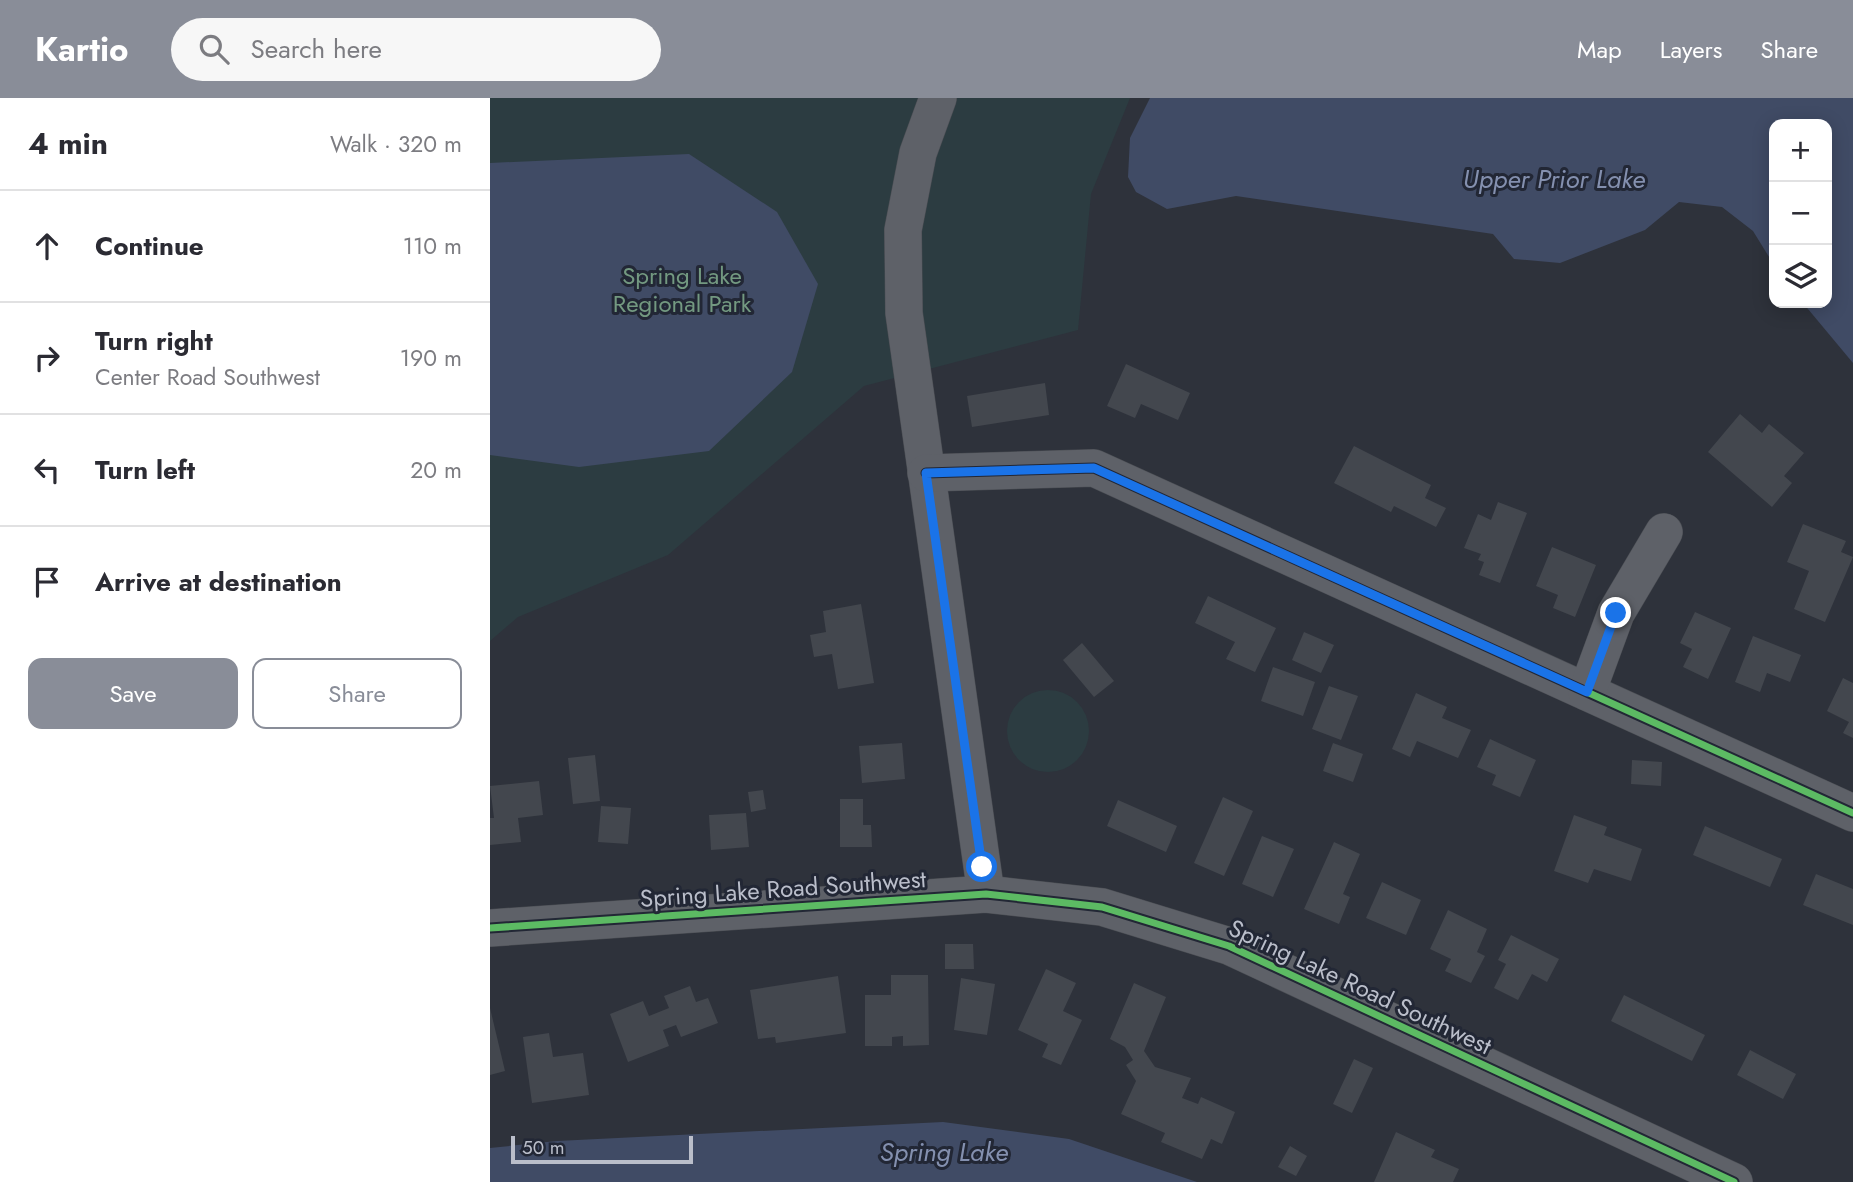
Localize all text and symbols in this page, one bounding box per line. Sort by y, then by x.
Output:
search box [171,18,661,81]
text: Kartio [35,26,129,73]
icon: search [195,30,233,68]
text: Search here [251,30,382,68]
text: Map [1577,32,1622,67]
text: Layers [1660,32,1722,67]
text: Share [1760,32,1818,67]
map controls [1769,119,1832,308]
button: + [1769,119,1832,182]
text: 4 min [28,122,108,165]
text: Walk · 320 m [330,127,462,161]
water label: Upper Prior Lake [1463,160,1645,198]
button: − [1769,182,1832,245]
icon: ahead [28,227,66,265]
text: Continue [95,227,204,265]
text: 110 m [403,229,462,263]
button: layers [1769,245,1832,308]
park label: Spring Lake Regional Park [613,258,752,321]
text: Turn right [95,322,213,360]
icon: right [28,339,66,377]
text: 190 m [400,341,462,375]
text: Center Road Southwest [95,360,320,394]
icon: left [28,451,66,489]
text: Turn left [95,451,195,489]
text: 20 m [410,453,462,487]
icon: arrive [28,563,66,601]
text: Arrive at destination [95,563,342,601]
route end [1600,597,1631,628]
button: Save [28,658,238,729]
button: Share [252,658,462,729]
route start [966,851,997,882]
street label: Spring Lake Road Southwest [639,861,927,916]
street label: Spring Lake Road Southwest [1223,910,1498,1063]
scale bar [511,1133,693,1165]
water label: Spring Lake [880,1133,1008,1171]
text: 50 m [522,1134,565,1161]

